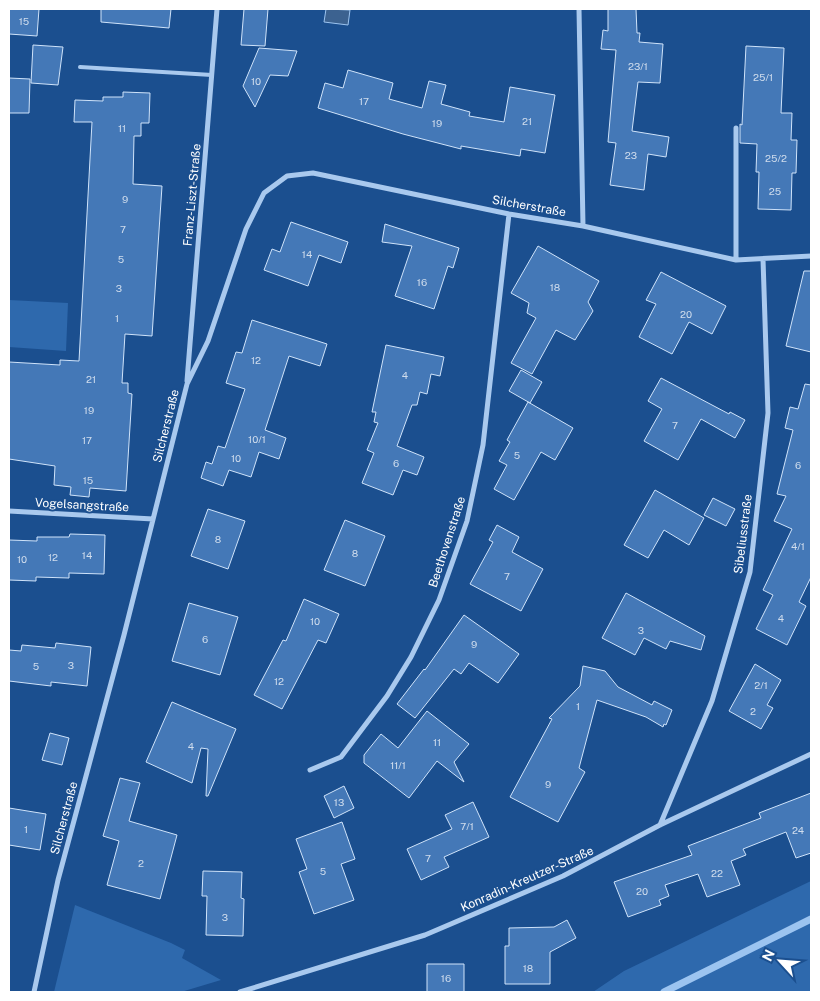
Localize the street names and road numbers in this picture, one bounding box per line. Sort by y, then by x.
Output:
street label: Franz-Liszt-Straße [181,143,203,247]
street label: Silcherstraße [491,193,567,219]
street label: Silcherstraße [150,388,182,464]
street label: Sibeliusstraße [731,493,755,575]
street label: Beethovenstraße [426,495,468,589]
street label: Vogelsangstraße [35,496,130,514]
street label: Silcherstraße [48,780,80,856]
street label: Konradin-Kreutzer-Straße [458,843,596,915]

